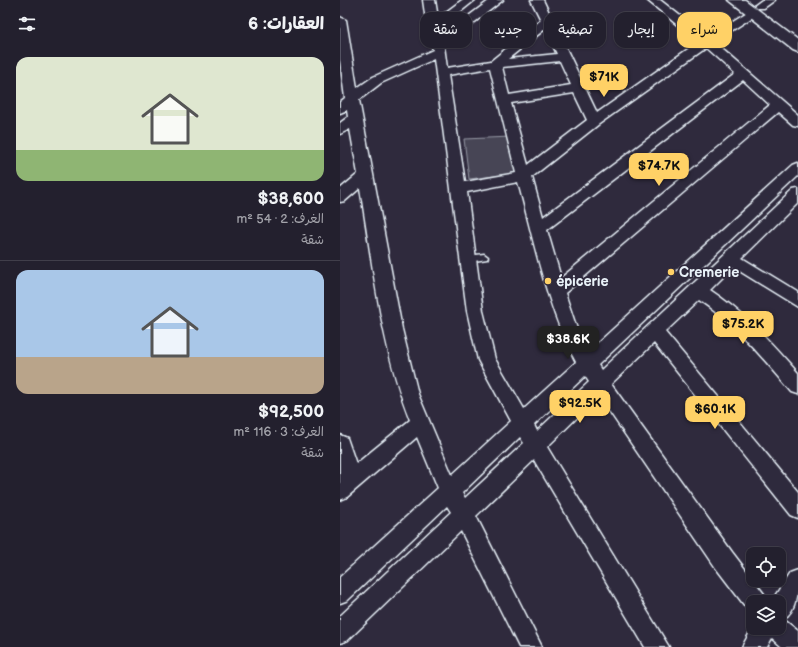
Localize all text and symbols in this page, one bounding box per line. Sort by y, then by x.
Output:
chip: شقة [420,12,472,48]
chip: جديد [480,12,536,48]
chip: تصفية [544,12,606,48]
chip: إيجار [614,12,669,48]
chip: شراء [677,12,732,48]
icon: filters [16,13,38,35]
text: العقارات: 6 [248,14,324,34]
pin: $71K [580,64,628,98]
text: $71K [589,69,619,85]
icon: home [134,83,206,155]
pin: $74.7K [626,153,692,187]
text: $74.7K [638,158,680,174]
text: $38,600 [257,189,324,209]
text: الغرف: 2 · 54 m² [236,211,324,227]
text: شقة [301,232,324,248]
place label: Cremerie [679,264,739,281]
marker: Cremerie [666,267,676,277]
place label: épicerie [556,273,609,290]
marker: épicerie [543,276,553,286]
icon: home [134,296,206,368]
pin: $75.2K [710,311,776,345]
text: $75.2K [722,316,764,332]
pin: $38.6K [535,326,601,360]
text: $38.6K [546,331,590,347]
pin: $92.5K [547,390,613,424]
text: $92.5K [558,395,602,411]
pin: $60.1K [682,396,748,430]
text: $60.1K [694,401,736,417]
text: $92,500 [258,402,324,422]
text: الغرف: 3 · 116 m² [233,424,324,440]
text: شقة [301,445,324,461]
map controls [746,547,786,635]
button: locate [746,547,786,587]
button: layers [746,595,786,635]

